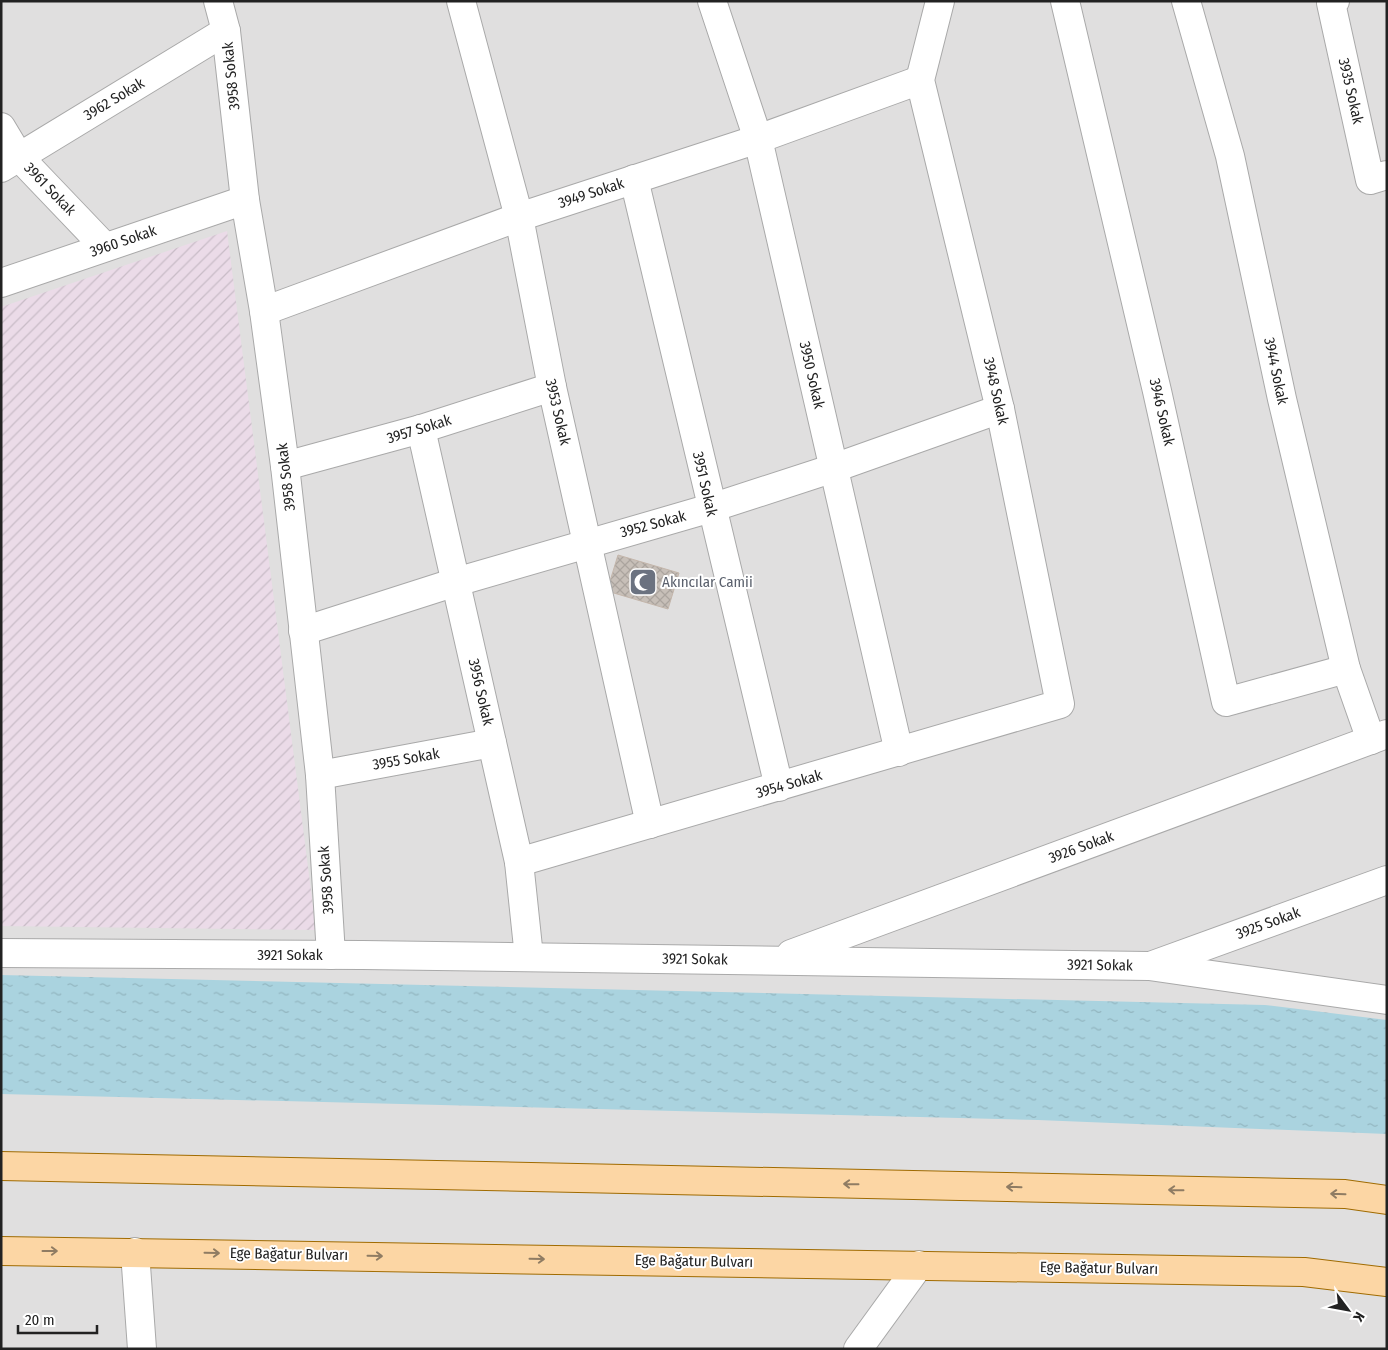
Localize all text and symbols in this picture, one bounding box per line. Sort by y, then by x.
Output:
street label: 3958 Sokak [218,41,244,111]
street label: 3935 Sokak [1335,56,1367,126]
street label: 3962 Sokak [80,74,148,124]
street label: 3961 Sokak [20,159,80,219]
street label: 3949 Sokak [556,174,626,212]
street label: 3960 Sokak [87,221,159,261]
street label: 3944 Sokak [1260,336,1292,406]
street label: 3950 Sokak [796,340,828,410]
street label: 3948 Sokak [980,356,1012,426]
street label: 3953 Sokak [542,377,574,447]
street label: 3946 Sokak [1146,377,1178,447]
street label: 3957 Sokak [385,411,453,447]
street label: 3958 Sokak [273,442,299,512]
street label: 3951 Sokak [689,450,721,518]
street label: 3952 Sokak [618,507,688,541]
mosque icon: Akıncılar Camii [628,567,658,597]
place label: Akıncılar Camii [662,573,753,591]
street label: 3956 Sokak [465,657,497,727]
street label: 3955 Sokak [371,744,441,774]
street label: 3954 Sokak [754,766,824,802]
street label: 3926 Sokak [1046,827,1116,867]
street label: 3958 Sokak [315,845,337,915]
street label: 3925 Sokak [1233,903,1303,943]
street label: 3921 Sokak [257,946,323,964]
street label: 3921 Sokak [662,949,728,969]
street label: 3921 Sokak [1067,955,1133,975]
one-way arrow [843,1179,859,1188]
one-way arrow [1006,1182,1022,1192]
one-way arrow [1168,1185,1184,1195]
one-way arrow [1331,1189,1347,1198]
street label: Ege Bağatur Bulvarı [230,1244,348,1264]
one-way arrow [42,1246,58,1256]
one-way arrow [204,1248,220,1258]
one-way arrow [366,1251,383,1261]
street label: Ege Bağatur Bulvarı [635,1251,753,1271]
one-way arrow [529,1254,545,1263]
street label: Ege Bağatur Bulvarı [1040,1258,1158,1278]
north arrow [1323,1285,1373,1335]
scale bar [18,1302,96,1334]
text: K [1349,1309,1368,1325]
text: 20 m [25,1311,55,1329]

